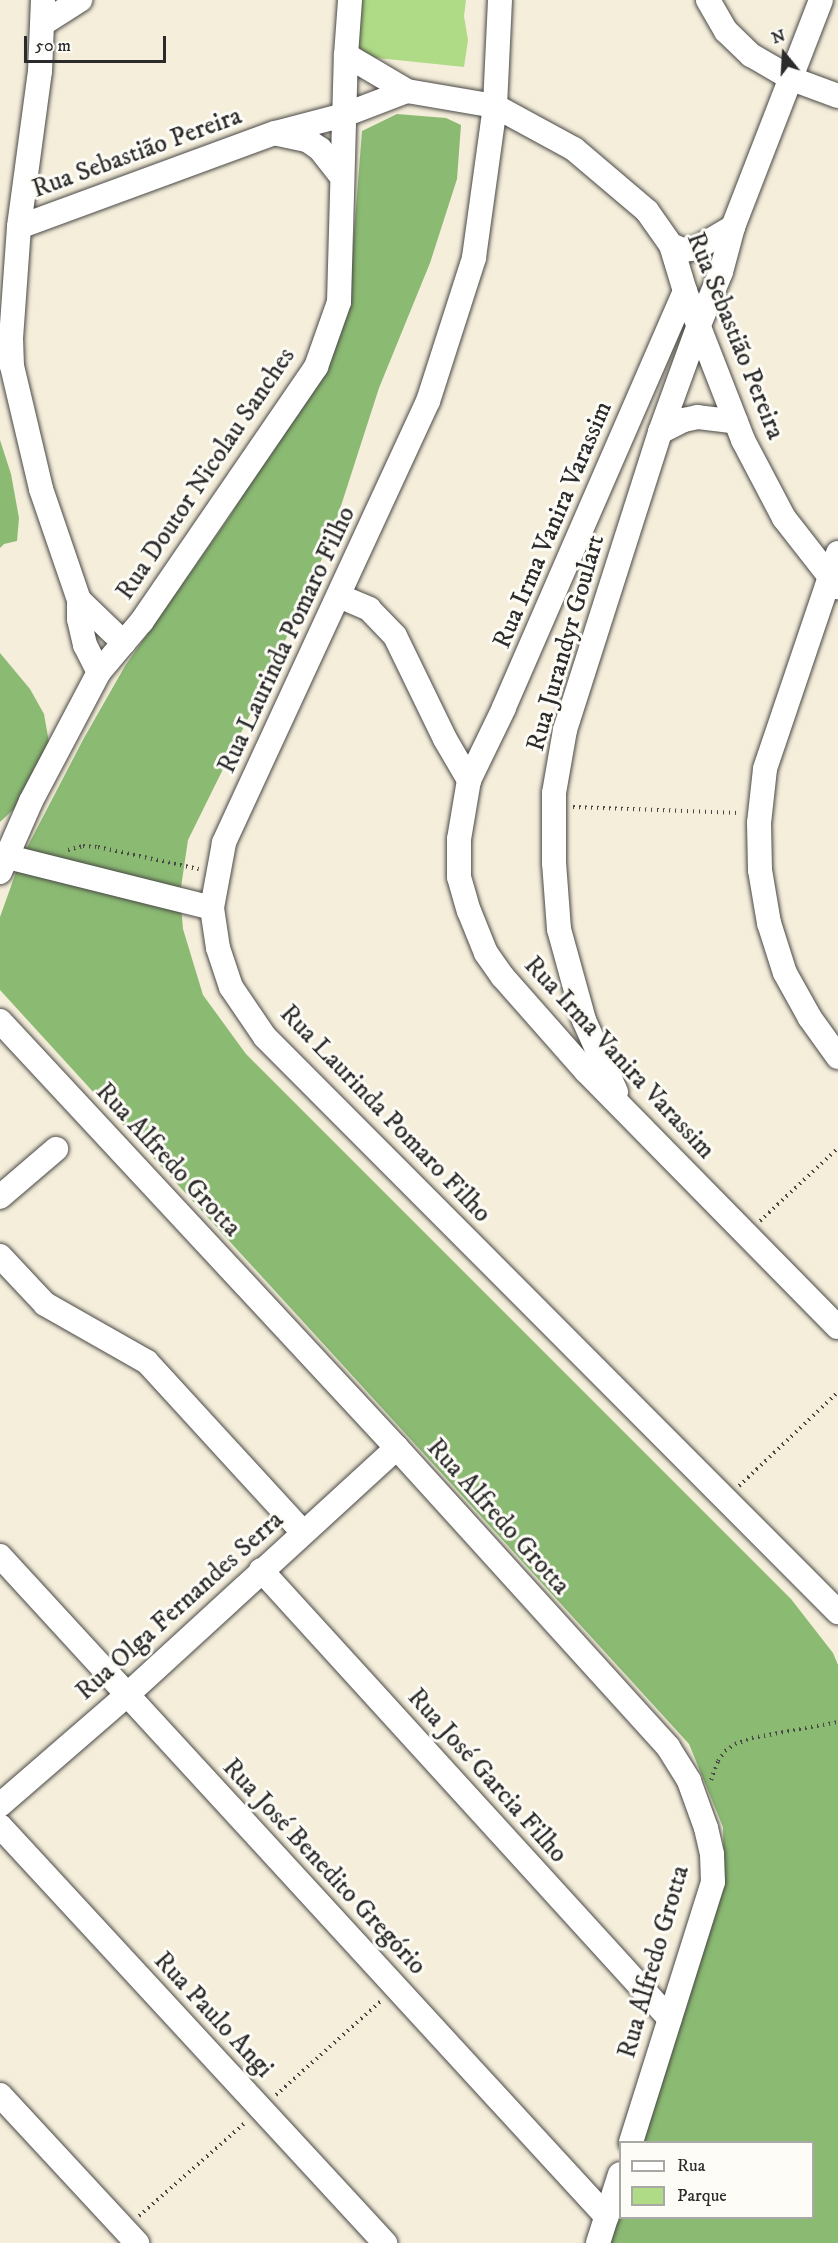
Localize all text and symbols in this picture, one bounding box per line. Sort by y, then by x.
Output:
scale bar [27,24,170,62]
north arrow [754,24,814,84]
text: N [769,25,788,48]
text: 50 m [35,35,71,57]
street label: Rua Sebastião Pereira [28,101,246,205]
street label: Rua Sebastião Pereira [679,228,791,444]
street label: Rua Doutor Nicolau Sanches [110,342,302,606]
street label: Rua Irma Vanira Varassim [487,397,619,653]
street label: Rua Laurinda Pomaro Filho [211,502,363,778]
street label: Rua Jurandyr Goulart [520,531,612,755]
street label: Rua Irma Vanira Varassim [517,950,721,1166]
street label: Rua Laurinda Pomaro Filho [273,999,497,1229]
street label: Rua Alfredo Grotta [89,1077,247,1243]
street label: Rua Alfredo Grotta [420,1433,576,1601]
street label: Rua Olga Fernandes Serra [70,1505,290,1707]
street label: Rua José Garcia Filho [400,1682,574,1870]
street label: Rua José Benedito Gregório [216,1752,432,1982]
street label: Rua Alfredo Grotta [612,1862,696,2062]
street label: Rua Paulo Angi [147,1946,279,2084]
legend [619,2141,814,2219]
text: Rua [677,2155,705,2177]
text: Parque [677,2185,727,2207]

